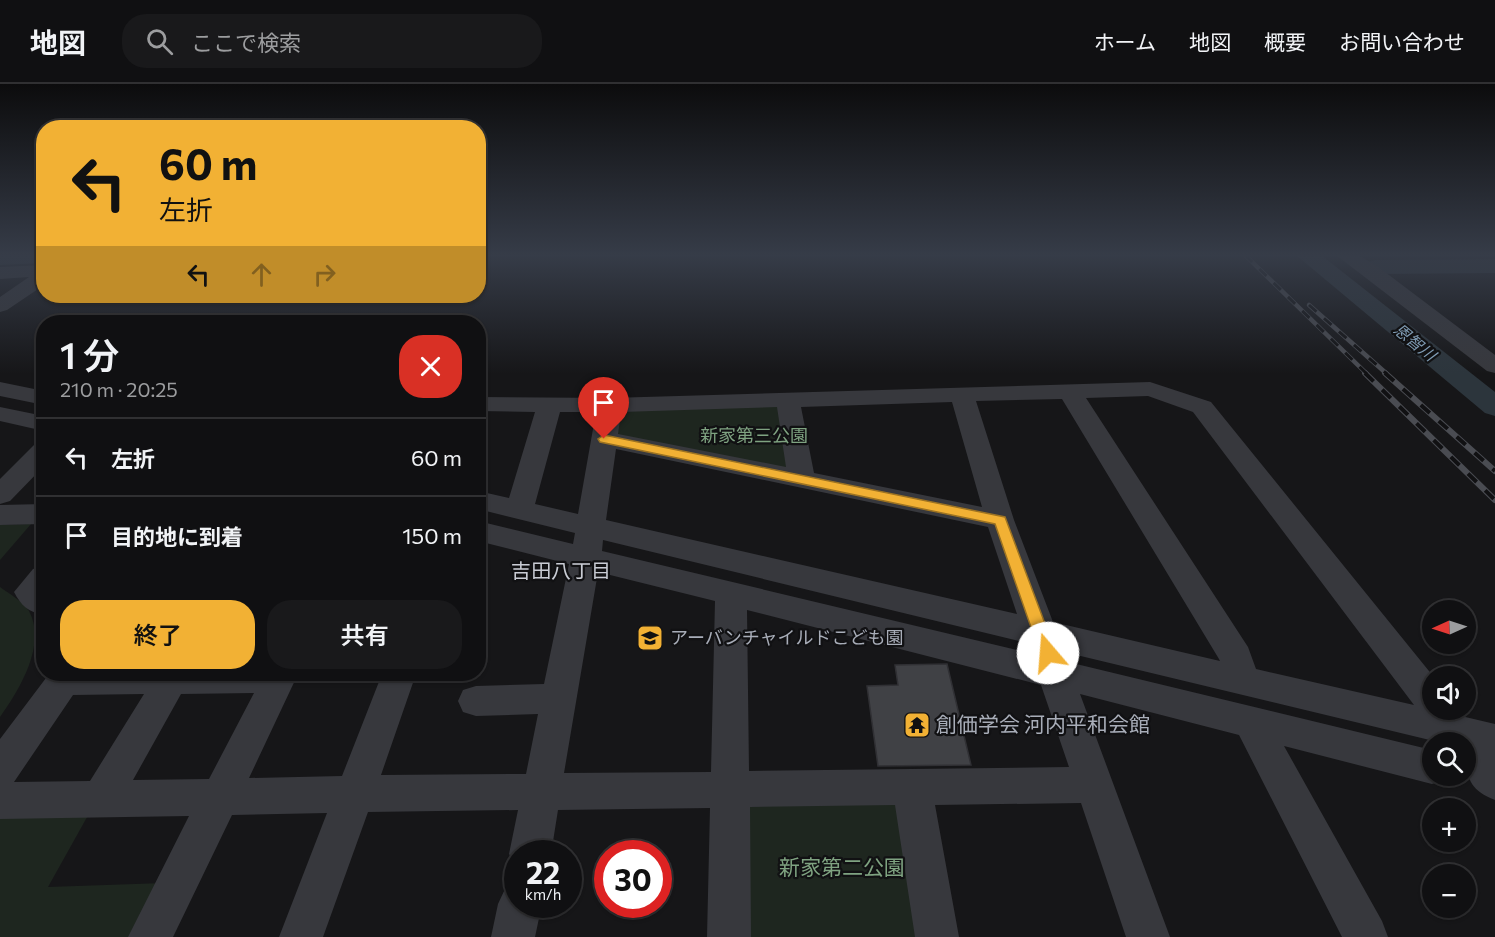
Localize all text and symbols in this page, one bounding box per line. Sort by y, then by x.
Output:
search box [122,14,542,68]
text: 地図 [30,25,86,59]
icon: search [143,25,176,58]
text: ここで検索 [191,29,301,56]
text: ホーム [1094,29,1156,54]
text: 地図 [1189,29,1231,54]
text: 概要 [1264,29,1306,54]
text: お問い合わせ [1339,29,1465,54]
text: 60 m [159,137,258,189]
icon: left [60,144,138,222]
text: 左折 [159,193,213,226]
icon: left [182,258,215,291]
icon: ahead [245,258,278,291]
icon: right [308,258,341,291]
water label: 恩智川 [1391,319,1441,365]
text: 1 分 [60,332,119,376]
button: close [399,335,462,398]
text: 210 m · 20:25 [60,377,178,401]
pin [578,377,629,439]
icon: arrive [587,386,620,419]
park label: 新家第三公園 [700,424,808,446]
icon: left [60,441,93,474]
text: 60 m [411,444,462,471]
text: 左折 [111,445,155,472]
icon: arrive [60,519,93,552]
text: 150 m [402,522,462,549]
text: 目的地に到着 [111,523,243,550]
district label: 吉田八丁目 [511,558,611,582]
button: 終了 [60,600,255,669]
button: 共有 [267,600,462,669]
north arrow [1422,600,1476,654]
map controls [1422,600,1476,918]
position arrow [1016,621,1080,685]
school or university icon: アーバンチャイルドこども園 [635,623,665,653]
place label: アーバンチャイルドこども園 [670,626,903,648]
button: sound [1422,666,1476,720]
temple icon: 創価学会 河内平和会館 [902,710,932,740]
place label: 創価学会 河内平和会館 [936,711,1150,736]
button: search [1422,732,1476,786]
button: + [1422,798,1476,852]
speed limit sign: 30 [594,840,672,918]
text: 22 [526,853,560,890]
park label: 新家第二公園 [779,854,905,879]
button: − [1422,864,1476,918]
text: km/h [525,885,561,903]

